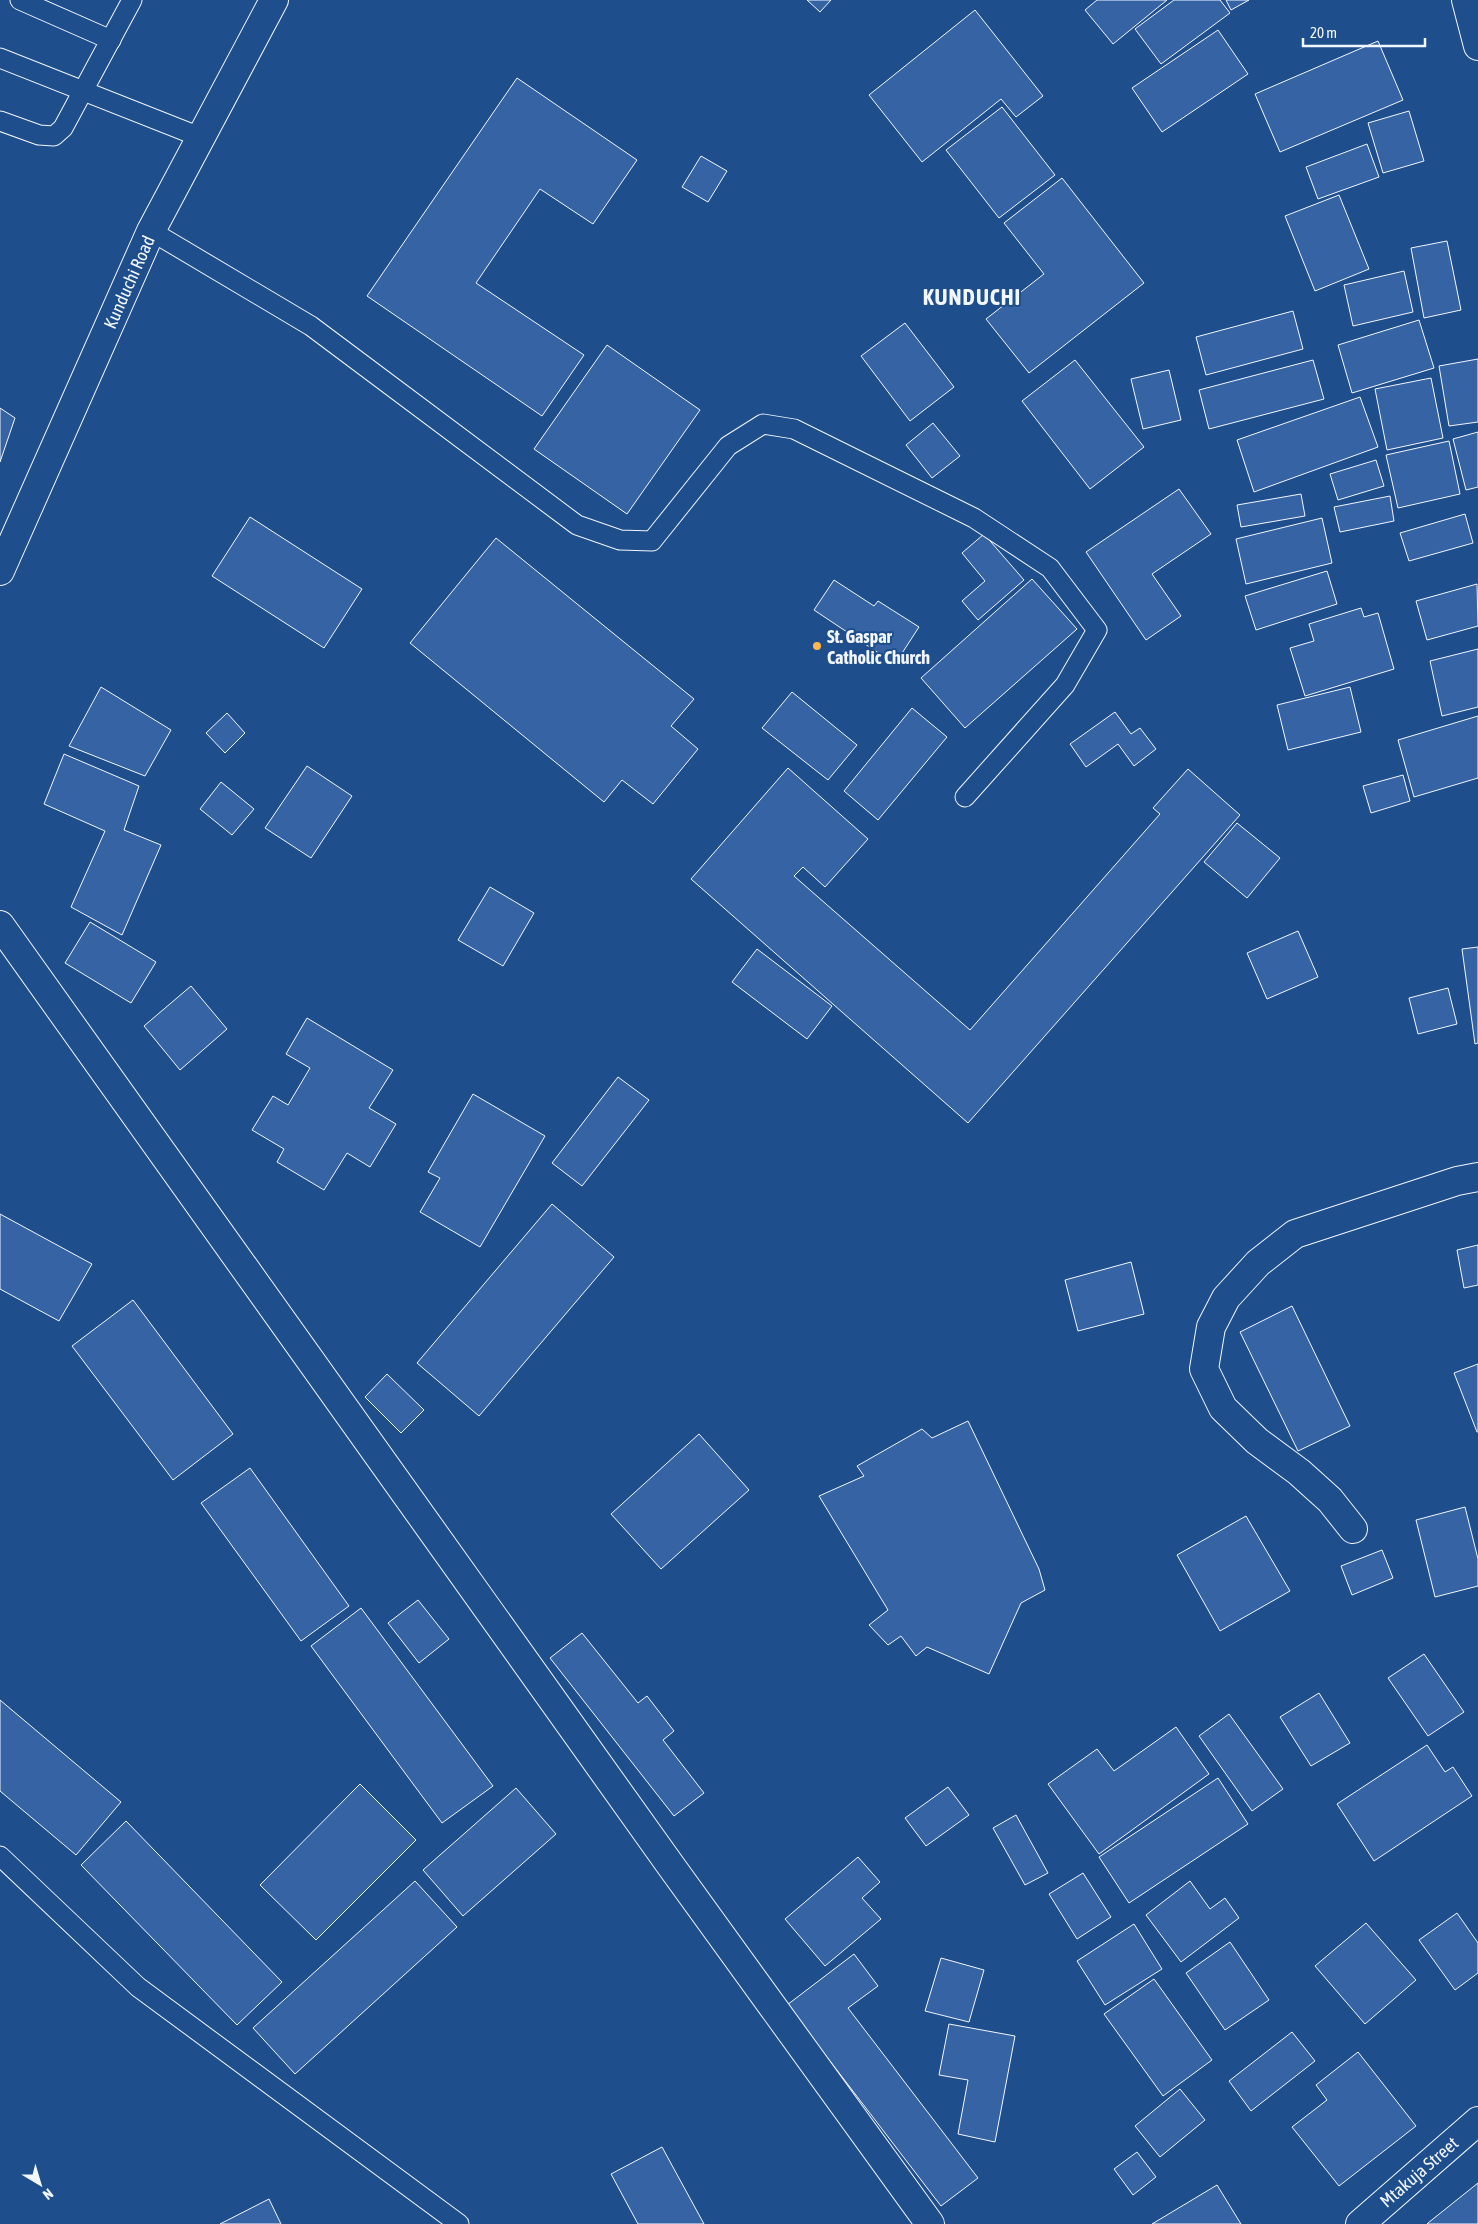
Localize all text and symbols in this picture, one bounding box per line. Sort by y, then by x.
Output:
scale bar [1303,15,1426,47]
text: 20 m [1310,24,1337,41]
street label: Kunduchi Road [99,232,159,332]
district label: KUNDUCHI [923,284,1021,310]
place label: St. Gaspar Catholic Church [827,626,930,668]
marker: St. Gaspar Catholic Church [811,640,823,652]
street label: Mtakuja Street [1376,2132,1462,2212]
north arrow [15,2159,65,2209]
text: N [40,2185,56,2203]

